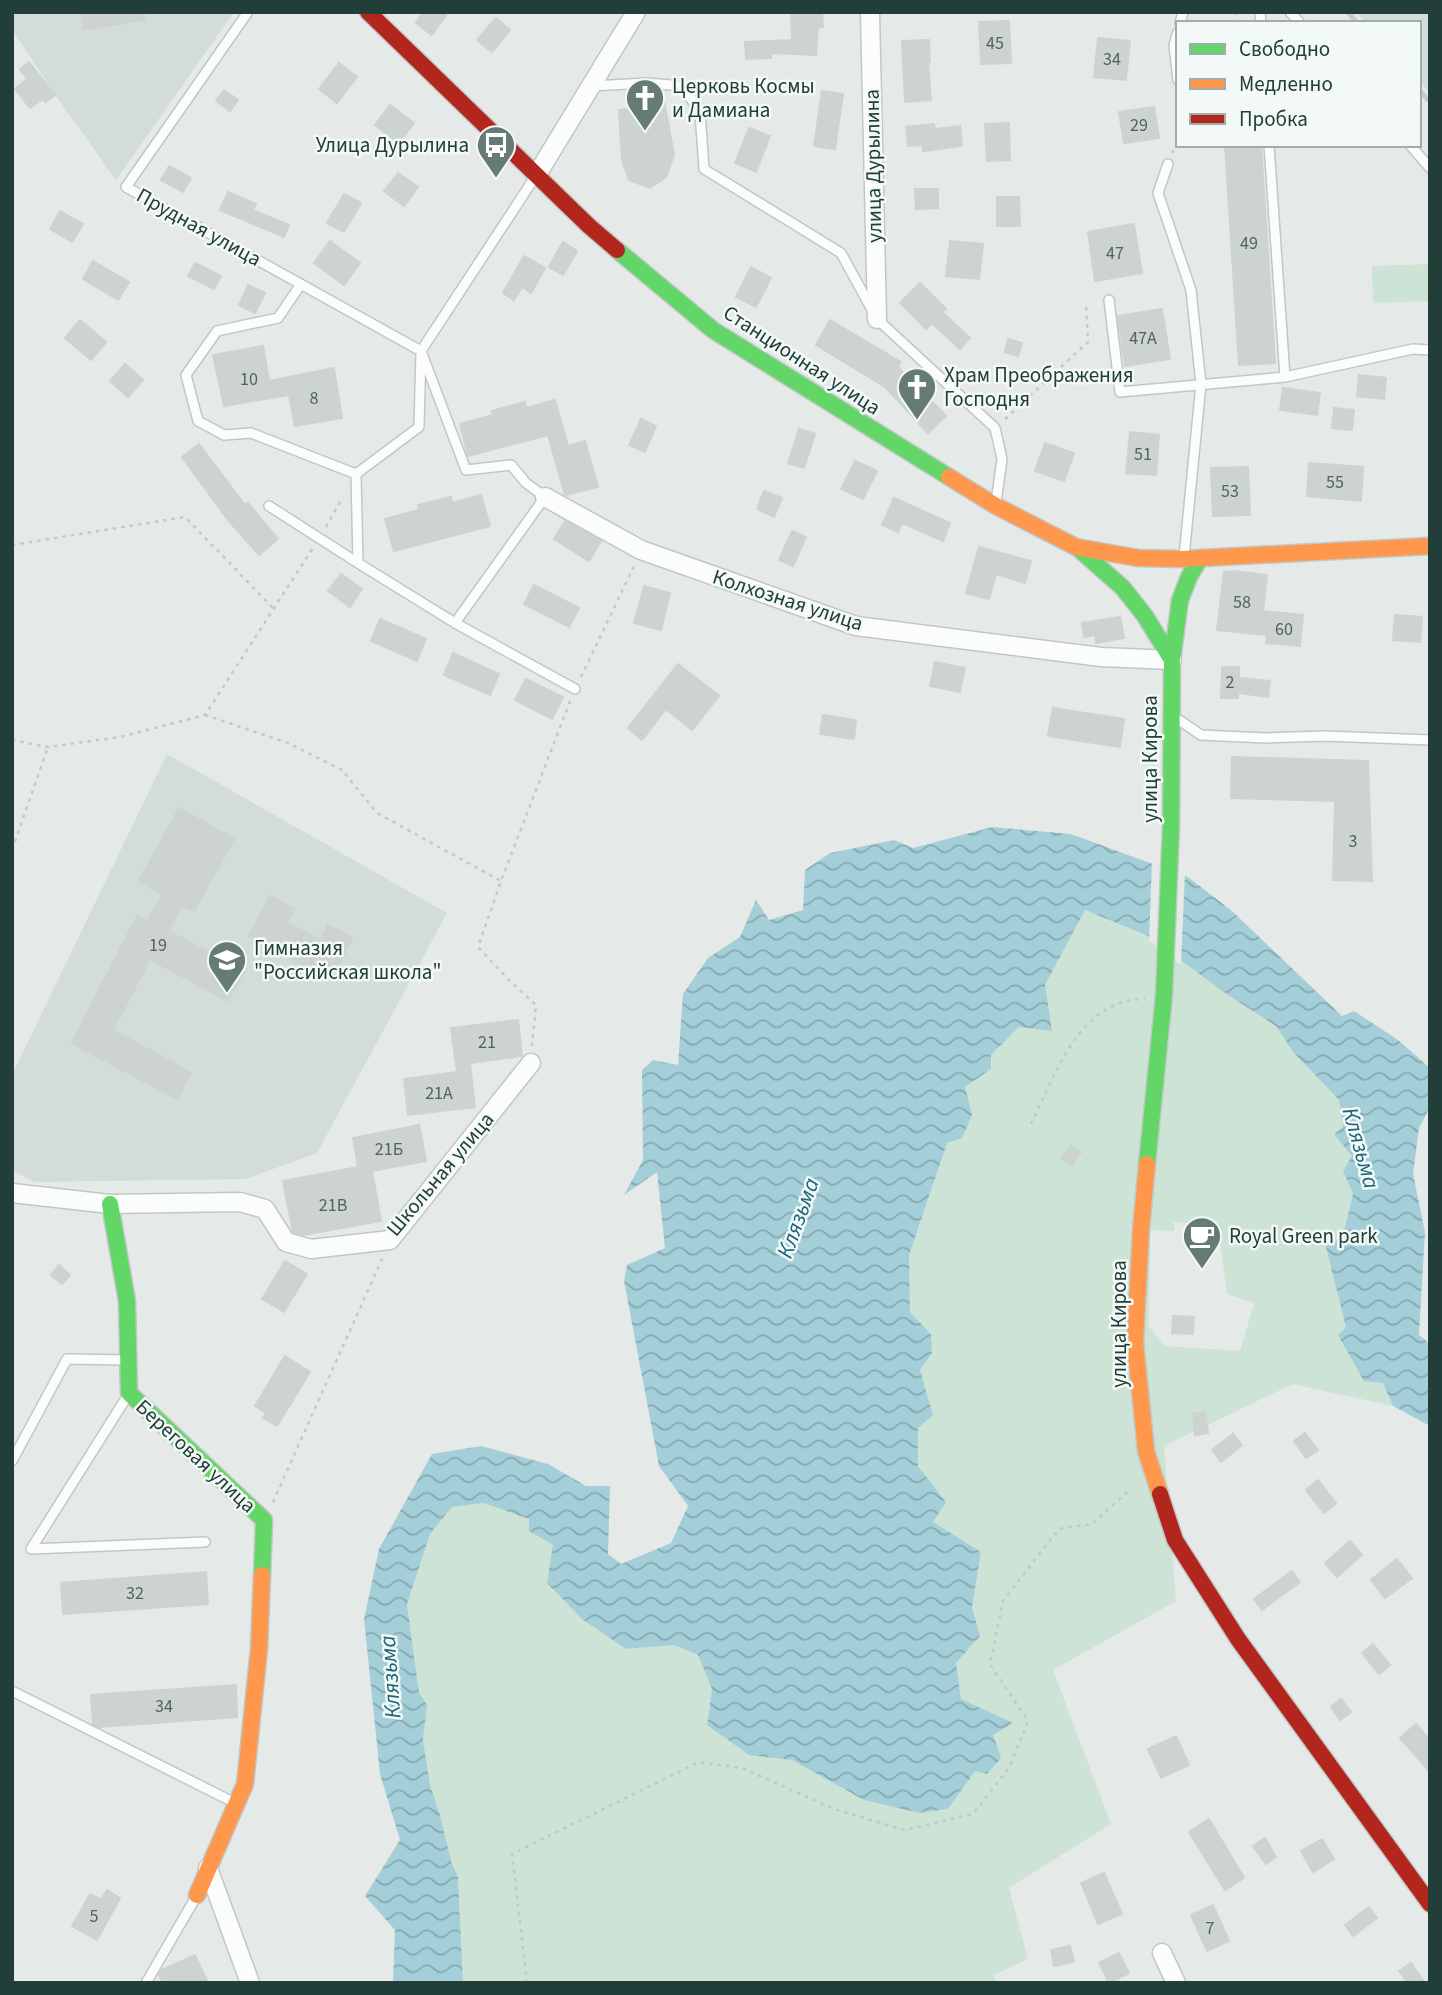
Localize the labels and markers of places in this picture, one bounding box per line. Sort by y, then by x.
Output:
place label: Церковь Космы и Дамиана [672,71,815,125]
church icon: Церковь Космы и Дамиана [624,77,666,132]
bus stop icon: Улица Дурылина [475,124,517,179]
place label: Улица Дурылина [316,130,469,160]
place label: Храм Преображения Господня [944,360,1134,414]
church icon: Храм Преображения Господня [896,366,938,421]
place label: Гимназия "Российская школа" [254,933,441,987]
school or university icon: Гимназия "Российская школа" [206,939,248,994]
cafe icon: Royal Green park [1181,1215,1223,1270]
place label: Royal Green park [1229,1221,1378,1251]

